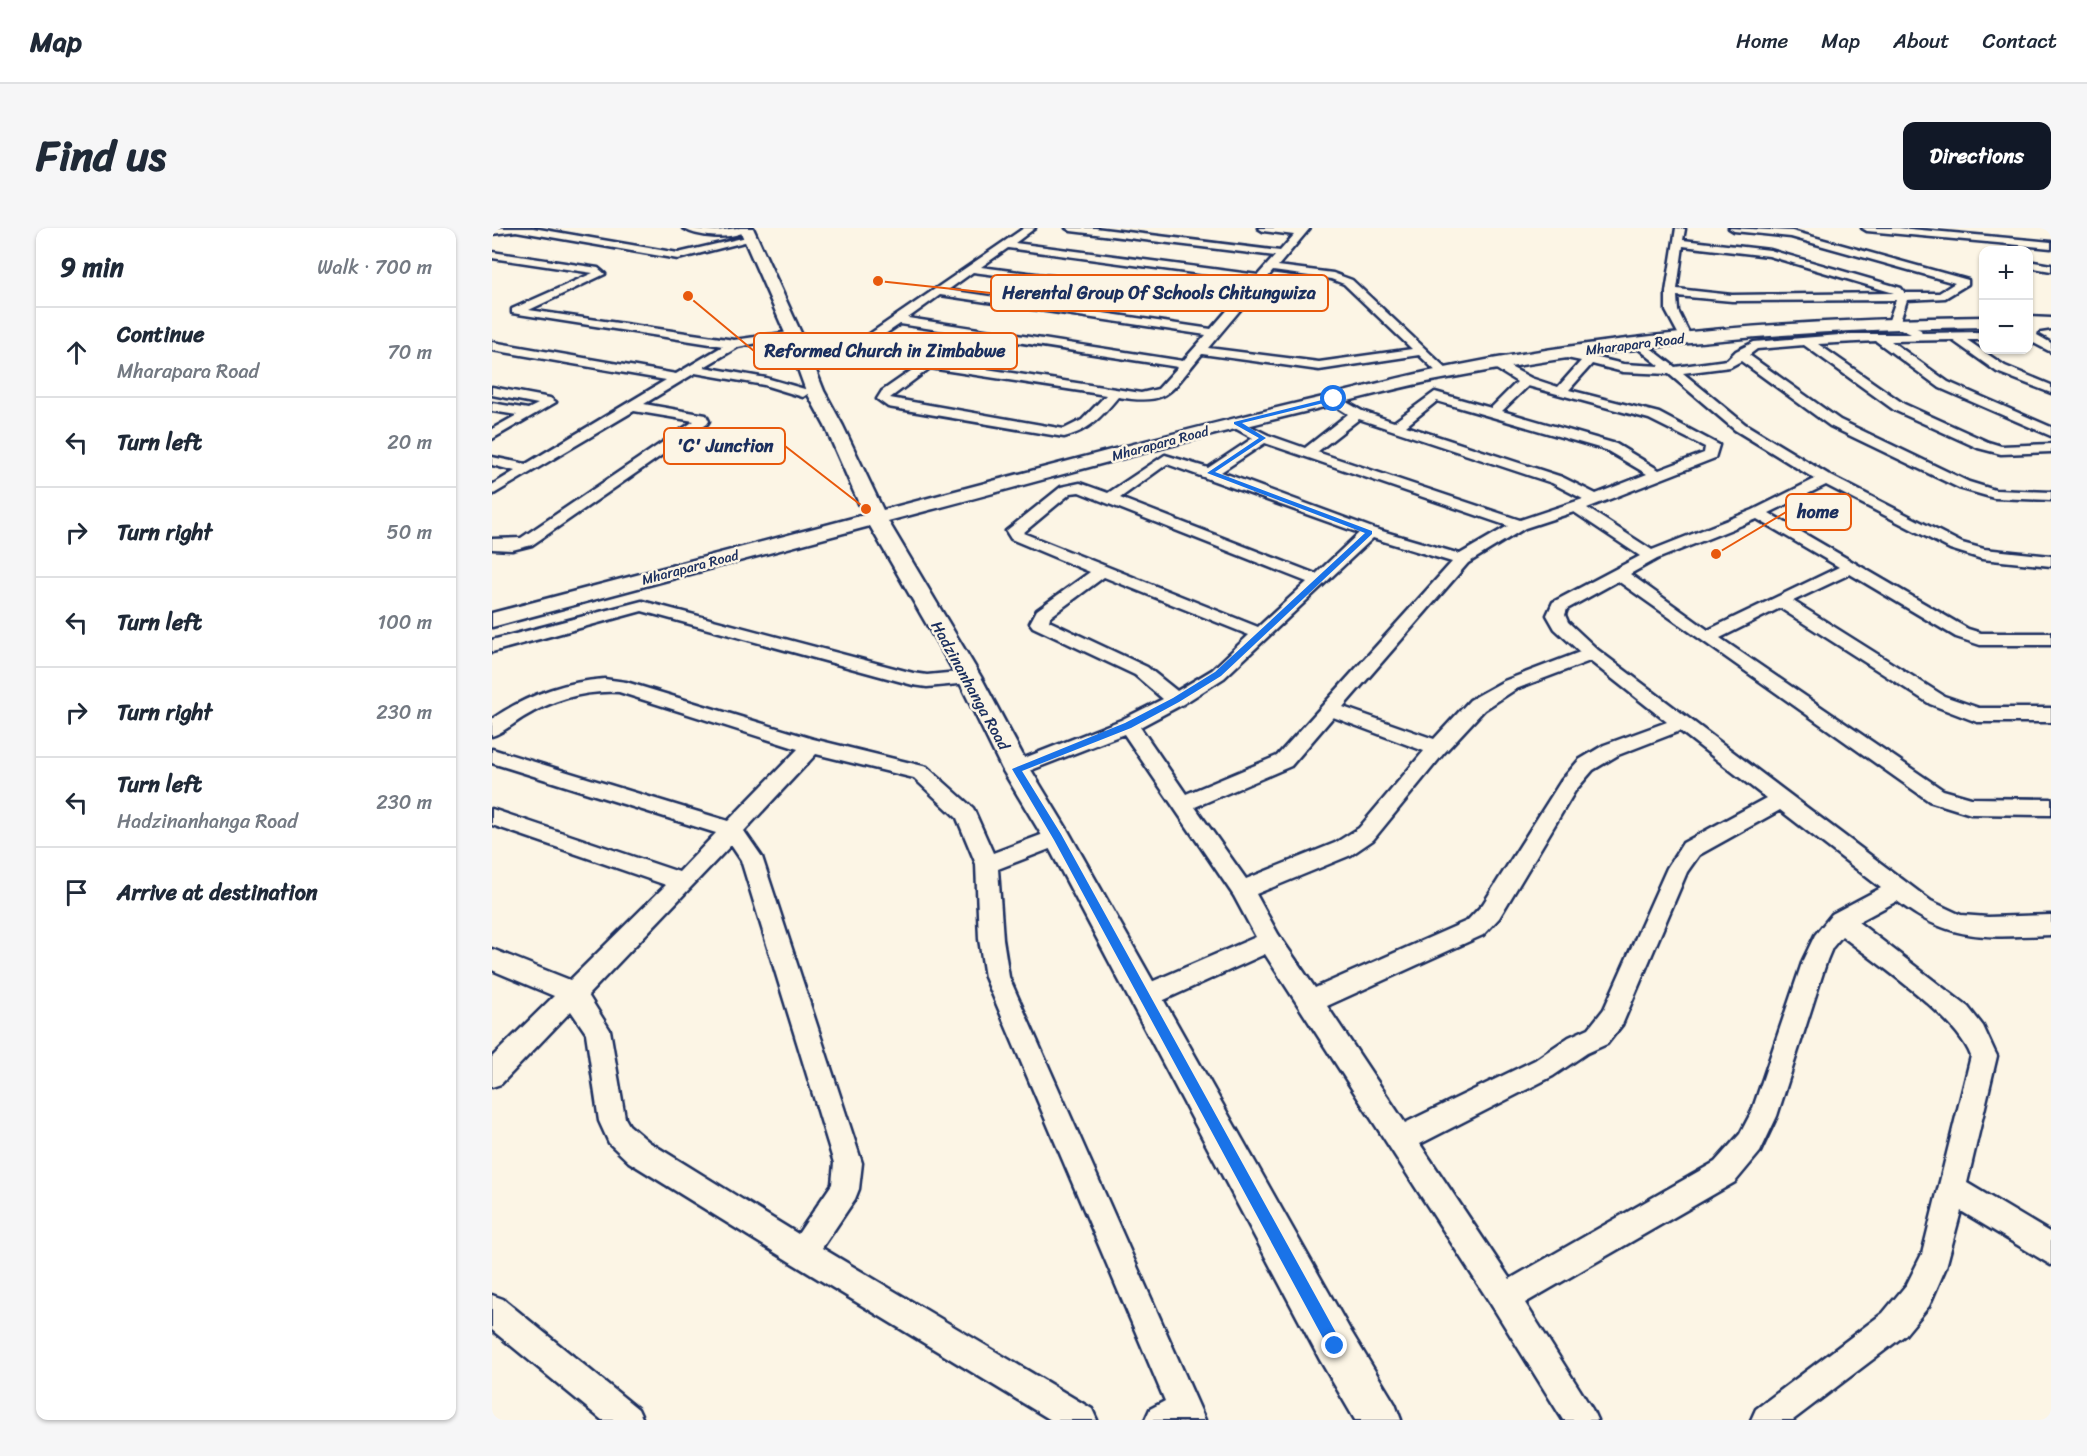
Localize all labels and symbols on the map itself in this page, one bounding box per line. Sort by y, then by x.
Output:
callout: Herental Group Of Schools Chitungwiza [991,275,1328,311]
text: Herental Group Of Schools Chitungwiza [1001,277,1317,309]
street label: Mharapara Road [1584,326,1688,363]
callout: Reformed Church in Zimbabwe [754,333,1017,369]
text: Reformed Church in Zimbabwe [764,335,1006,367]
route start [1320,385,1346,411]
street label: Mharapara Road [1109,418,1213,468]
callout: 'C' Junction [664,428,785,464]
text: 'C' Junction [676,430,774,462]
callout: home [1786,494,1851,530]
text: home [1796,496,1840,528]
street label: Mharapara Road [639,542,743,592]
street label: Hadzinanhanga Road [923,615,1019,757]
route end [1321,1332,1347,1358]

